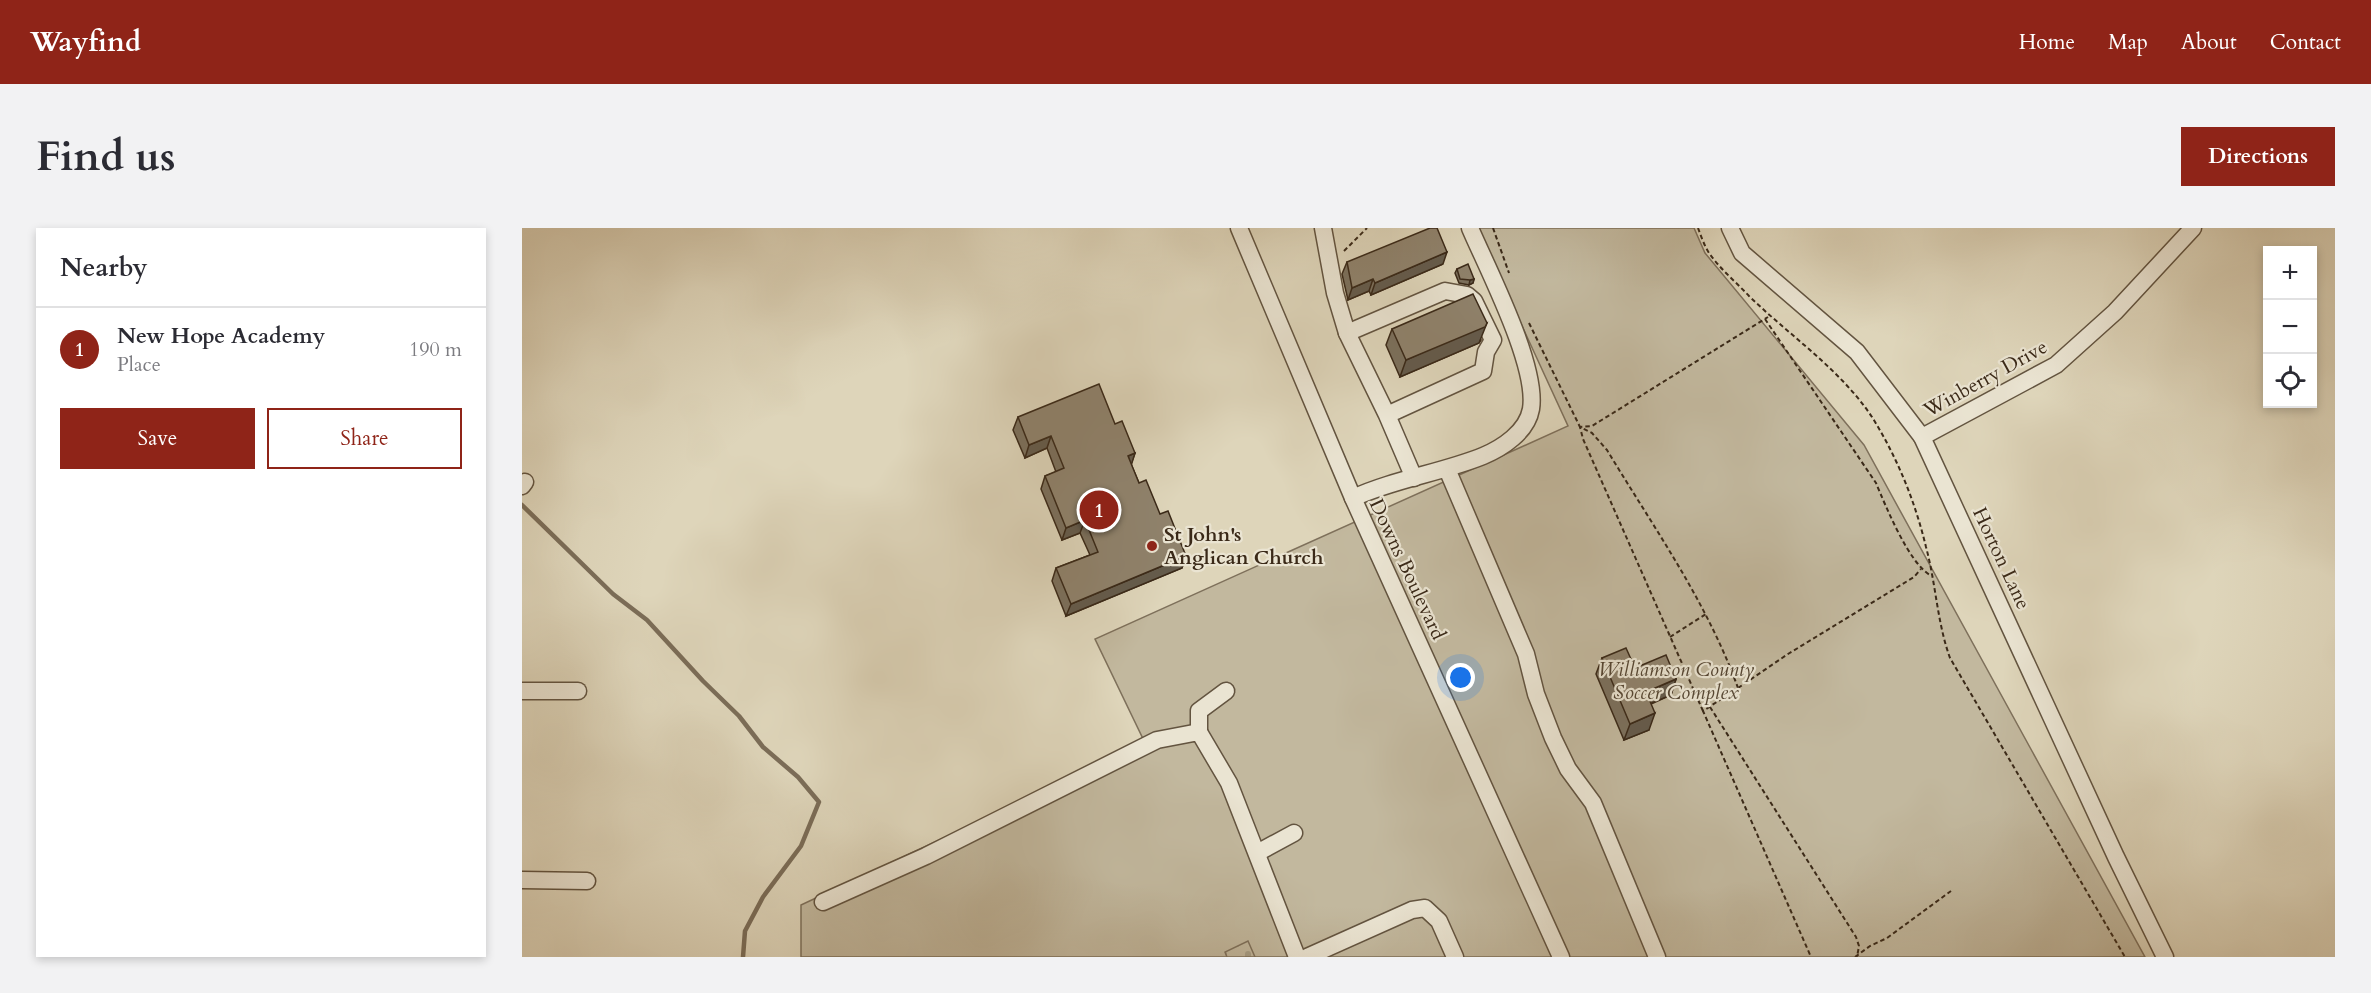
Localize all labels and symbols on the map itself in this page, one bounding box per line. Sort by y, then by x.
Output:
street label: Winberry Drive [1918,333,2052,424]
pin: 1 [1080,488,1118,532]
street label: Downs Boulevard [1363,494,1452,644]
street label: Horton Lane [1966,503,2037,614]
place label: St John's Anglican Church [1164,521,1324,571]
marker: St John's Anglican Church [1145,539,1159,553]
park label: Williamson County Soccer Complex [1598,656,1754,706]
your location [1446,663,1475,692]

